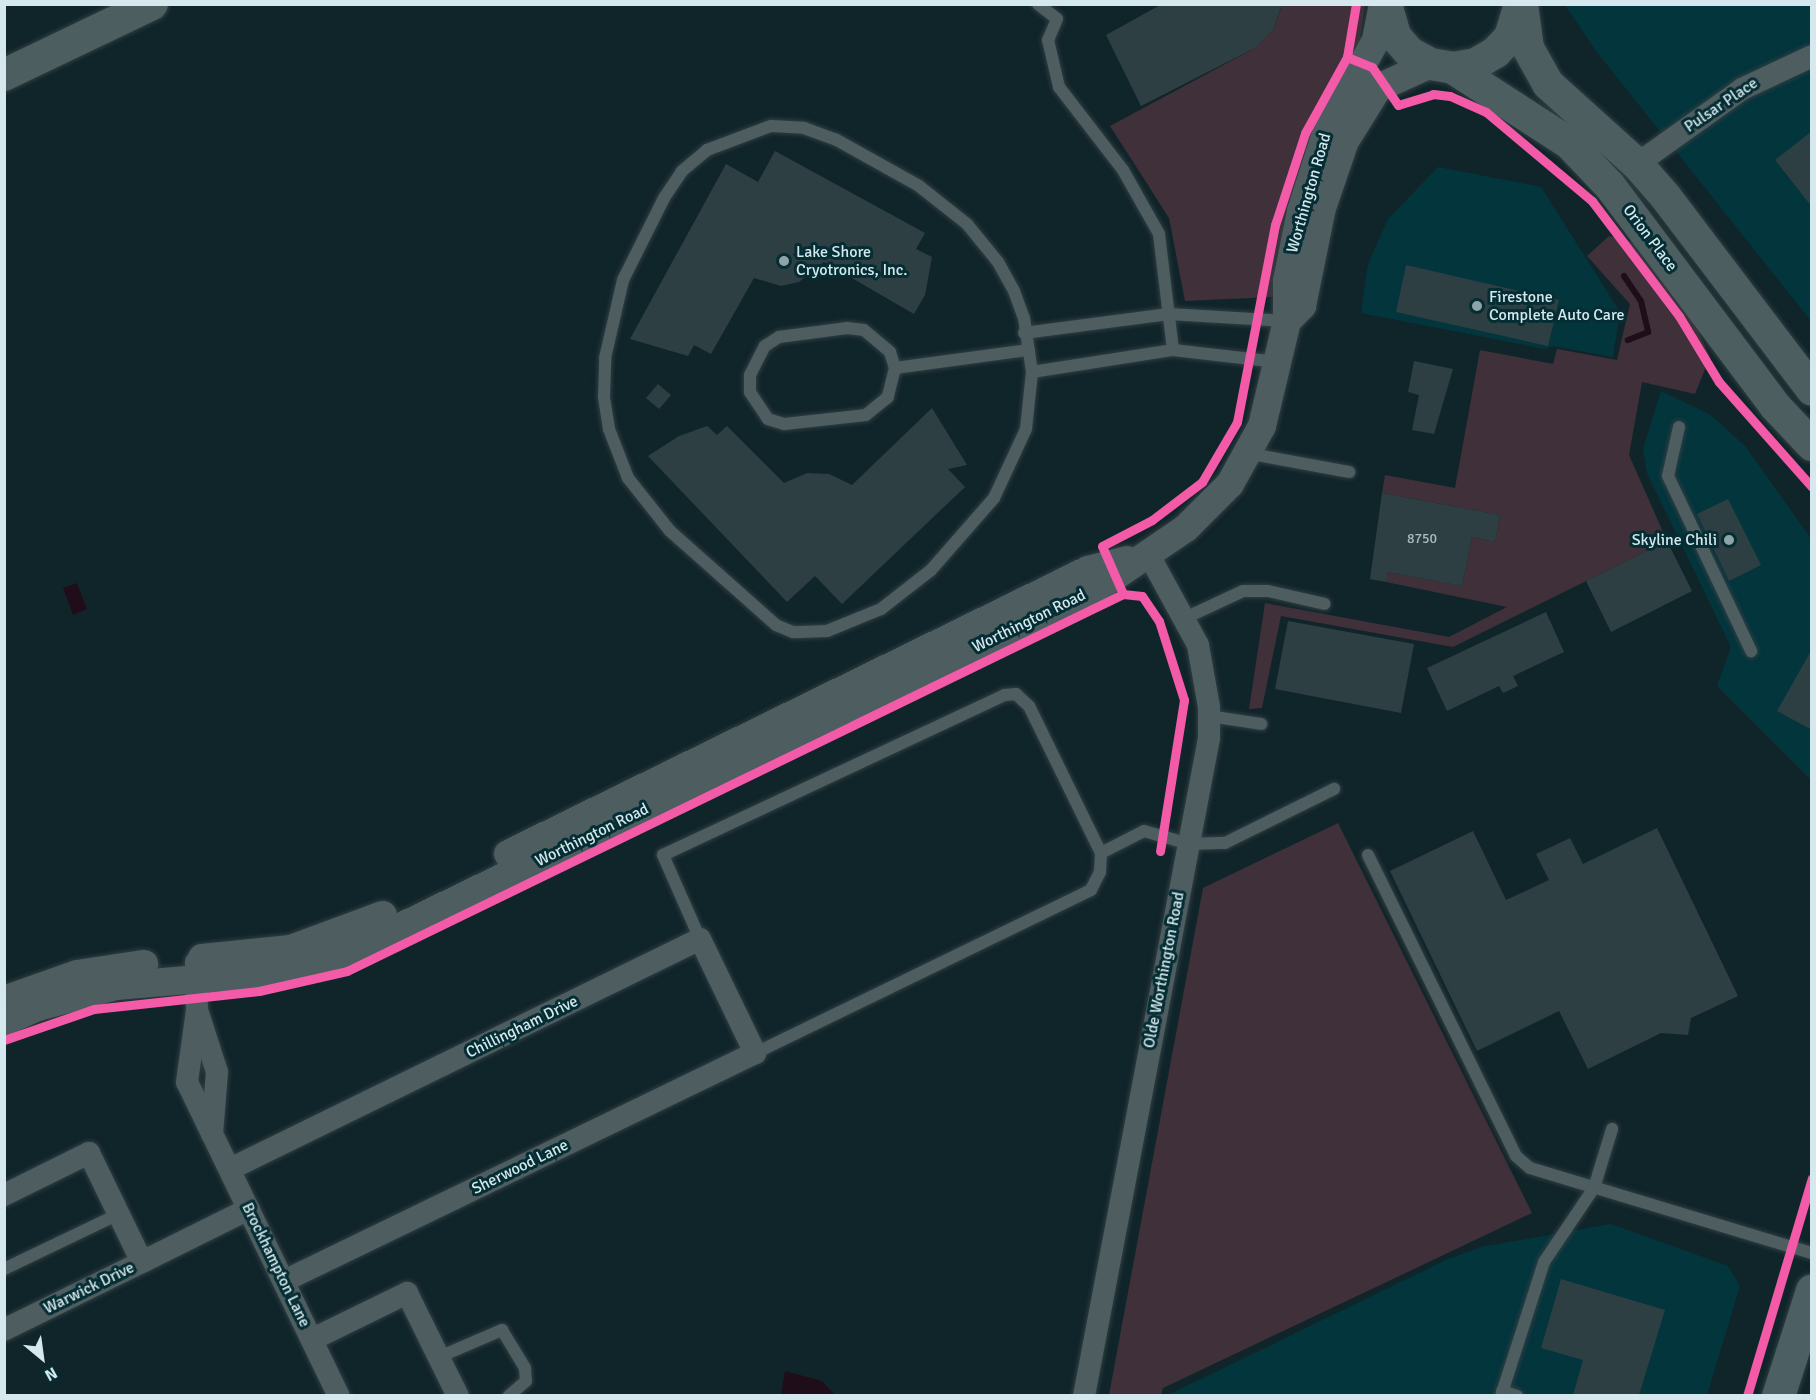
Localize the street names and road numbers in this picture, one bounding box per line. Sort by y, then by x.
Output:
street label: Pulsar Place [1681,74,1761,136]
street label: Worthington Road [1283,131,1335,255]
street label: Orion Place [1619,201,1681,275]
street label: Worthington Road [969,585,1089,657]
street label: Worthington Road [532,799,652,871]
street label: Olde Worthington Road [1139,890,1189,1050]
street label: Chillingham Drive [463,992,581,1062]
street label: Sherwood Lane [469,1135,571,1199]
street label: Brockhampton Lane [238,1200,314,1330]
street label: Warwick Drive [41,1258,137,1318]

